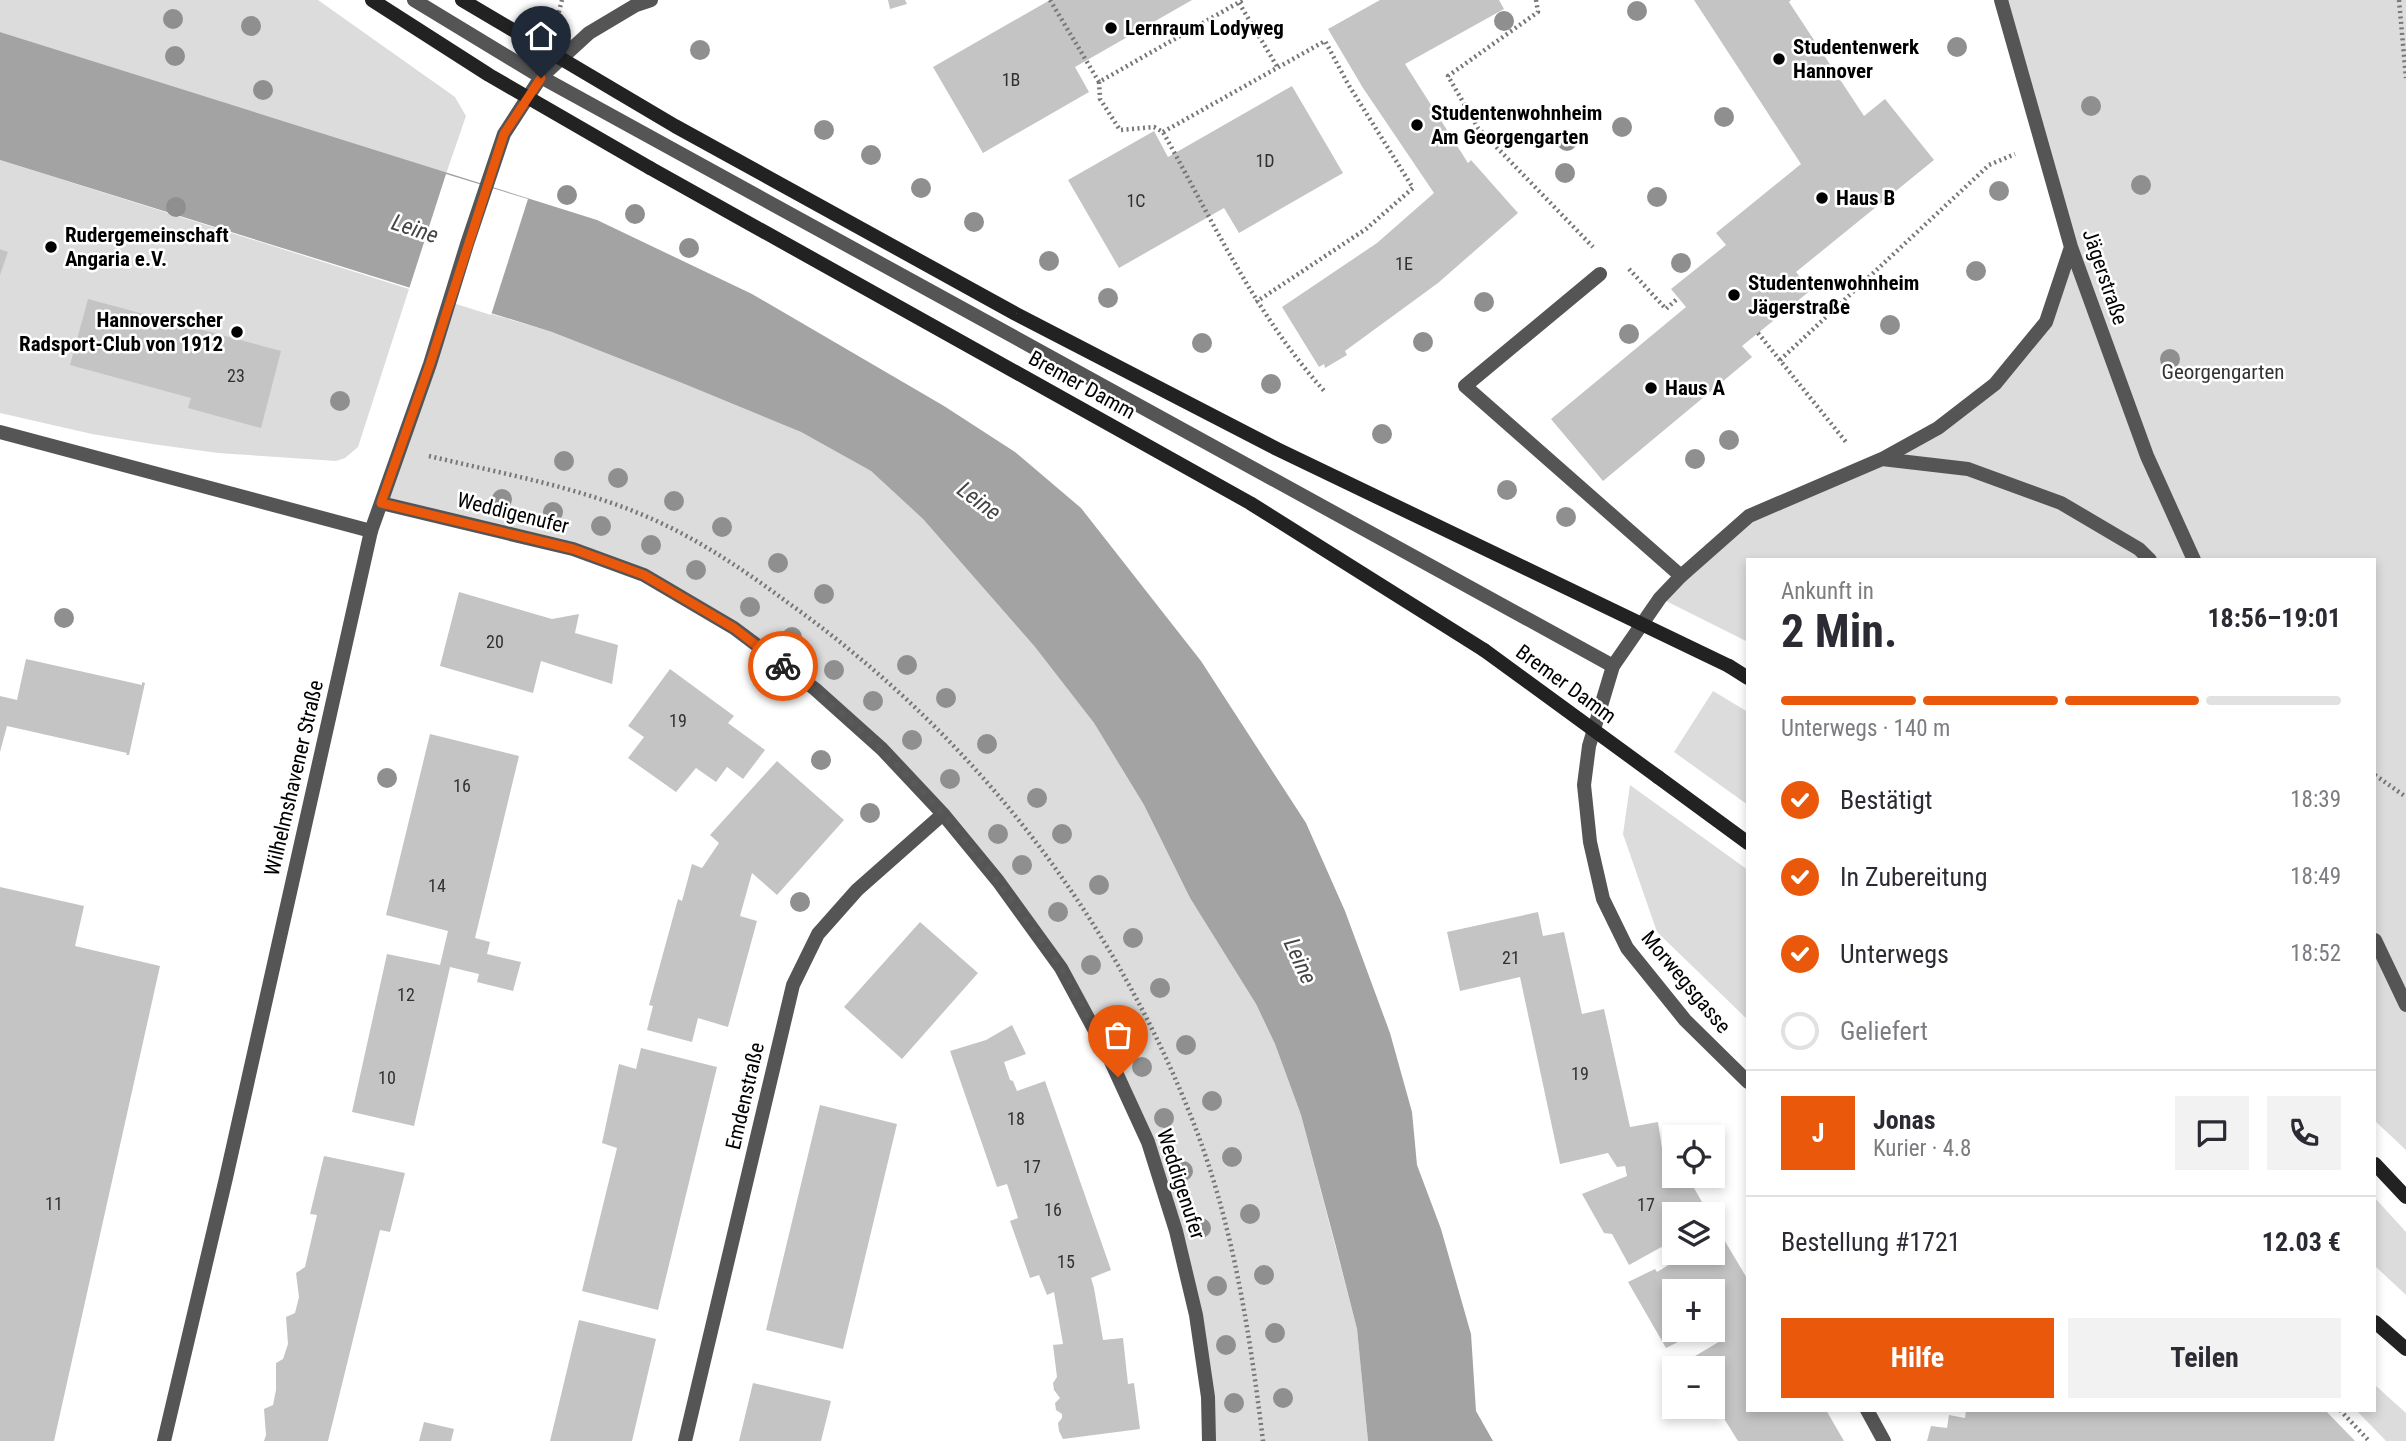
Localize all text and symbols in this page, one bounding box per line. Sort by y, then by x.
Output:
pin [511,6,571,78]
place label: Lernraum Lodyweg [1125,16,1284,40]
icon: home [522,17,560,55]
marker: Lernraum Lodyweg [1103,20,1119,36]
place label: Studentenwerk Hannover [1793,35,1920,83]
marker: Studentenwerk Hannover [1771,51,1787,67]
house number: 1B [1002,69,1020,90]
place label: Studentenwohnheim Am Georgengarten [1431,101,1602,149]
marker: Studentenwohnheim Am Georgengarten [1409,117,1425,133]
house number: 1D [1255,150,1275,171]
place label: Haus B [1836,186,1895,210]
house number: 1C [1126,190,1146,211]
marker: Haus B [1814,190,1830,206]
water label: Leine [388,209,442,249]
place label: Rudergemeinschaft Angaria e.V. [65,223,229,271]
street label: Jägerstraße [2077,226,2133,328]
marker: Rudergemeinschaft Angaria e.V. [43,239,59,255]
house number: 1E [1395,253,1413,274]
place label: Studentenwohnheim Jägerstraße [1748,271,1919,319]
marker: Studentenwohnheim Jägerstraße [1726,287,1742,303]
place label: Hannoverscher Radsport-Club von 1912 [19,308,223,356]
marker: Hannoverscher Radsport-Club von 1912 [229,324,245,340]
street label: Bremer Damm [1025,346,1139,424]
park label: Georgengarten [2162,360,2284,384]
house number: 23 [227,365,245,386]
place label: Haus A [1665,376,1725,400]
marker: Haus A [1643,380,1659,396]
water label: Leine [952,476,1006,526]
street label: Weddigenufer [455,488,571,538]
text: Ankunft in [1781,578,1874,605]
text: 18:56–19:01 [2207,603,2341,633]
text: 2 Min. [1781,604,1897,658]
house number: 20 [486,631,504,652]
courier [748,631,818,701]
street label: Bremer Damm [1511,640,1621,728]
icon: bike [764,647,802,685]
street label: Wilhelmshavener Straße [260,678,328,878]
house number: 19 [669,710,687,731]
text: Unterwegs · 140 m [1781,715,1950,742]
house number: 16 [453,775,471,796]
icon: check [1781,781,1819,819]
text: Bestätigt [1840,785,1933,815]
text: 18:39 [2290,786,2341,813]
icon: check [1781,858,1819,896]
text: In Zubereitung [1840,862,1988,892]
text: 18:49 [2290,863,2341,890]
house number: 14 [428,875,446,896]
street label: Morwegsgasse [1636,926,1736,1038]
water label: Leine [1278,934,1322,988]
icon: check [1781,935,1819,973]
text: Unterwegs [1840,939,1949,969]
text: 18:52 [2290,940,2341,967]
house number: 21 [1502,947,1520,968]
house number: 12 [397,984,415,1005]
pin [1088,1005,1148,1077]
icon: bag [1099,1016,1137,1054]
text: Geliefert [1840,1016,1928,1046]
street label: Emdenstraße [721,1040,769,1152]
house number: 19 [1571,1063,1589,1084]
house number: 10 [378,1067,396,1088]
button: chat [2175,1096,2249,1170]
button: phone [2267,1096,2341,1170]
text: Jonas [1873,1105,1936,1135]
house number: 18 [1007,1108,1025,1129]
text: J [1812,1118,1824,1148]
map controls [1662,1125,1725,1419]
button: locate [1662,1125,1725,1188]
street label: Weddigenufer [1152,1126,1210,1242]
text: Kurier · 4.8 [1873,1135,1971,1162]
house number: 17 [1023,1156,1041,1177]
house number: 11 [45,1193,63,1214]
house number: 17 [1637,1194,1655,1215]
house number: 16 [1044,1199,1062,1220]
button: layers [1662,1202,1725,1265]
text: Bestellung #1721 [1781,1227,1961,1257]
text: 12.03 € [2262,1227,2341,1257]
house number: 15 [1057,1251,1075,1272]
button: + [1662,1279,1725,1342]
button: Hilfe [1781,1318,2054,1398]
button: Teilen [2068,1318,2341,1398]
button: − [1662,1356,1725,1419]

